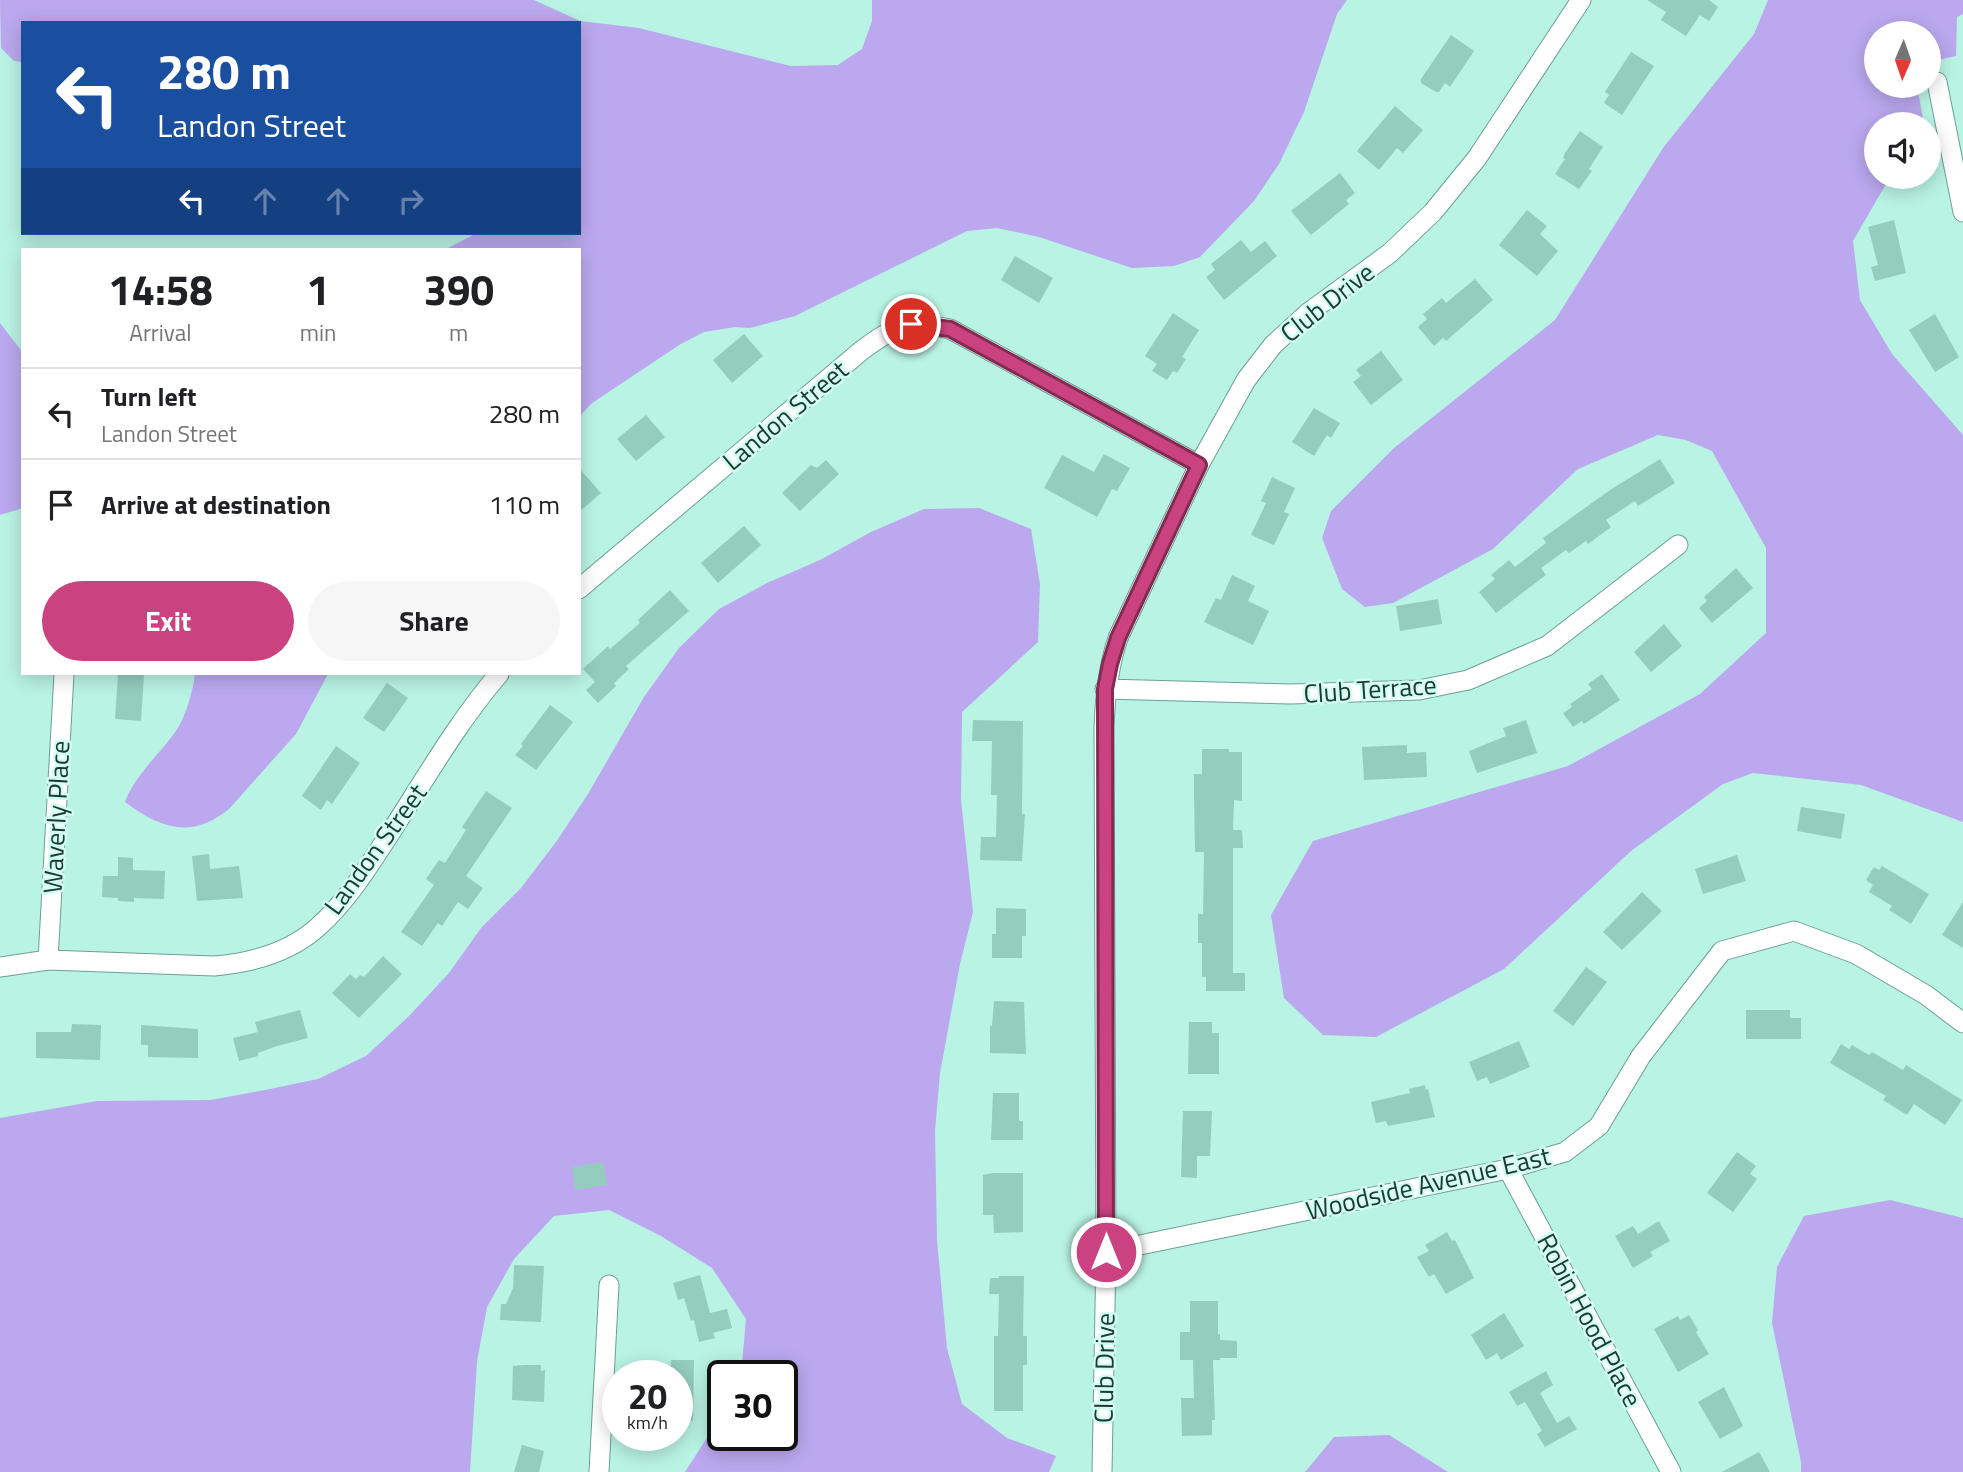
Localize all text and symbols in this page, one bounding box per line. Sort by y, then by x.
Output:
north arrow [1864,21,1941,98]
map controls [1864,21,1941,189]
text: 280 m [157,33,291,108]
icon: left [42,49,133,140]
text: Landon Street [157,101,346,149]
button: sound [1864,112,1941,189]
icon: left [173,182,211,220]
icon: ahead [246,182,284,220]
icon: ahead [319,182,357,220]
icon: right [392,182,430,220]
street label: Club Drive [1272,253,1382,351]
text: 14:58 [108,257,213,321]
text: 1 [306,257,330,321]
text: 390 [423,257,494,321]
pin [881,294,941,354]
icon: arrive [892,305,930,343]
text: Arrival [129,315,192,350]
text: min [300,315,336,350]
text: m [449,315,468,350]
street label: Landon Street [714,351,856,479]
text: Turn left [101,377,196,416]
text: 280 m [489,394,560,433]
icon: left [42,395,80,433]
text: Landon Street [101,416,237,451]
text: Arrive at destination [101,485,331,524]
text: 110 m [489,485,560,524]
icon: arrive [42,486,80,524]
button: Exit [42,581,294,661]
button: Share [308,581,560,661]
street label: Club Terrace [1302,665,1438,713]
street label: Waverly Place [33,740,79,894]
street label: Landon Street [314,775,436,923]
street label: Woodside Avenue East [1302,1136,1554,1230]
position arrow [1069,1215,1143,1289]
street label: Robin Hood Place [1528,1226,1652,1414]
street label: Club Drive [1084,1313,1124,1423]
speed limit sign: 30 [707,1360,798,1451]
text: 20 [628,1369,667,1423]
text: km/h [627,1409,668,1436]

